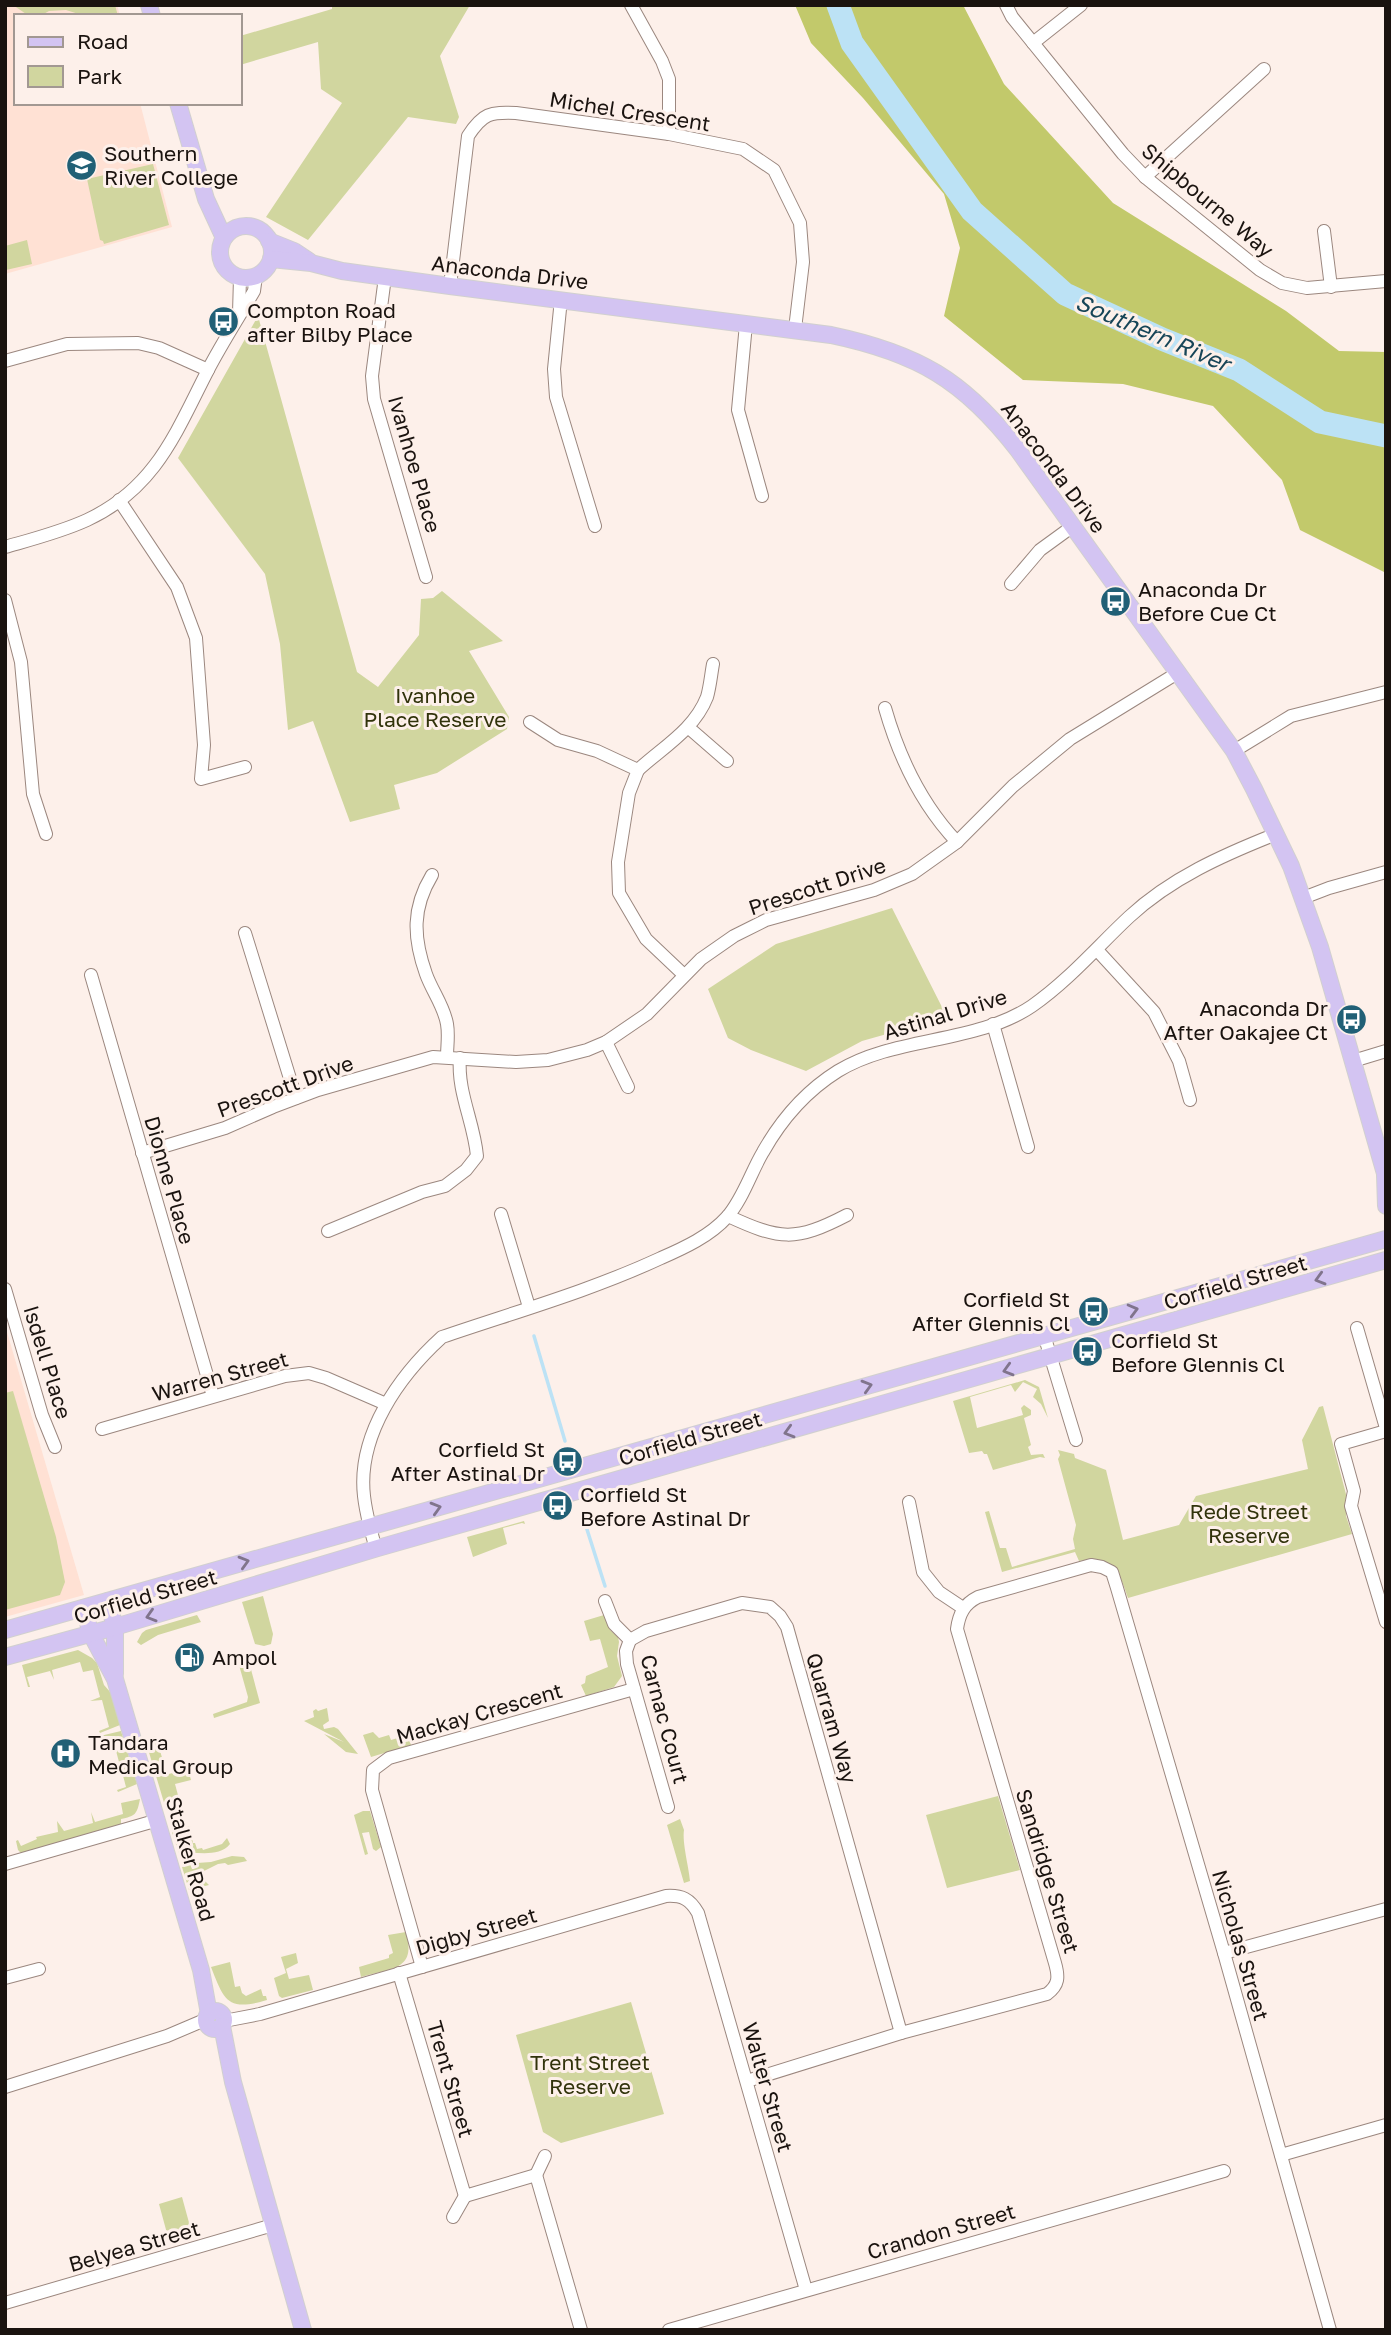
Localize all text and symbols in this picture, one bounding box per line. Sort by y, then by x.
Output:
legend [14,14,242,105]
text: Road [77,28,128,54]
text: Park [77,63,123,89]
street label: Michel Crescent [548,85,712,137]
street label: Shipbourne Way [1137,137,1279,263]
place label: Southern River College [104,140,238,190]
school or university icon: Southern River College [64,148,98,182]
street label: Anaconda Drive [430,249,590,295]
water label: Southern River [1072,287,1237,378]
place label: Compton Road after Bilby Place [247,297,413,347]
bus stop icon: Compton Road after Bilby Place [207,305,241,339]
street label: Ivanhoe Place [383,392,447,536]
street label: Anaconda Drive [996,396,1112,538]
place label: Anaconda Dr Before Cue Ct [1138,576,1277,626]
bus stop icon: Anaconda Dr Before Cue Ct [1098,584,1132,618]
park label: Ivanhoe Place Reserve [363,682,507,732]
street label: Prescott Drive [745,852,889,920]
street label: Astinal Drive [880,983,1010,1045]
place label: Anaconda Dr After Oakajee Ct [1164,995,1328,1045]
bus stop icon: Anaconda Dr After Oakajee Ct [1334,1003,1368,1037]
street label: Prescott Drive [213,1049,357,1123]
street label: Dionne Place [139,1113,201,1247]
street label: Corfield Street [1160,1249,1310,1315]
one-way arrow [1314,1271,1326,1286]
place label: Corfield St After Glennis Cl [912,1286,1070,1336]
bus stop icon: Corfield St After Glennis Cl [1076,1294,1110,1328]
street label: Isdell Place [18,1302,78,1422]
one-way arrow [1127,1304,1139,1318]
place label: Corfield St Before Glennis Cl [1111,1327,1285,1377]
bus stop icon: Corfield St Before Glennis Cl [1071,1335,1105,1369]
street label: Warren Street [149,1345,291,1407]
one-way arrow [1002,1362,1014,1376]
one-way arrow [860,1380,872,1394]
street label: Corfield Street [615,1405,765,1471]
one-way arrow [783,1424,795,1438]
place label: Corfield St After Astinal Dr [391,1436,545,1486]
bus stop icon: Corfield St After Astinal Dr [551,1444,585,1478]
place label: Corfield St Before Astinal Dr [580,1481,750,1531]
bus stop icon: Corfield St Before Astinal Dr [540,1489,574,1523]
park label: Rede Street Reserve [1190,1498,1308,1548]
one-way arrow [429,1502,441,1517]
one-way arrow [238,1556,250,1570]
street label: Corfield Street [70,1563,220,1629]
one-way arrow [145,1608,157,1623]
fuel station icon: Ampol [172,1640,206,1674]
place label: Ampol [212,1644,277,1670]
street label: Quarram Way [801,1650,863,1786]
street label: Carnac Court [635,1652,695,1786]
street label: Mackay Crescent [393,1677,565,1749]
place label: Tandara Medical Group [88,1729,233,1779]
hospital icon: Tandara Medical Group [48,1737,82,1771]
street label: Sandridge Street [1011,1786,1085,1956]
street label: Stalker Road [161,1794,221,1924]
street label: Nicholas Street [1207,1867,1275,2023]
street label: Digby Street [412,1901,540,1961]
street label: Trent Street [422,2018,480,2140]
street label: Walter Street [737,2019,799,2155]
park label: Trent Street Reserve [530,2049,650,2099]
street label: Crandon Street [864,2197,1018,2265]
street label: Belyea Street [65,2215,203,2277]

